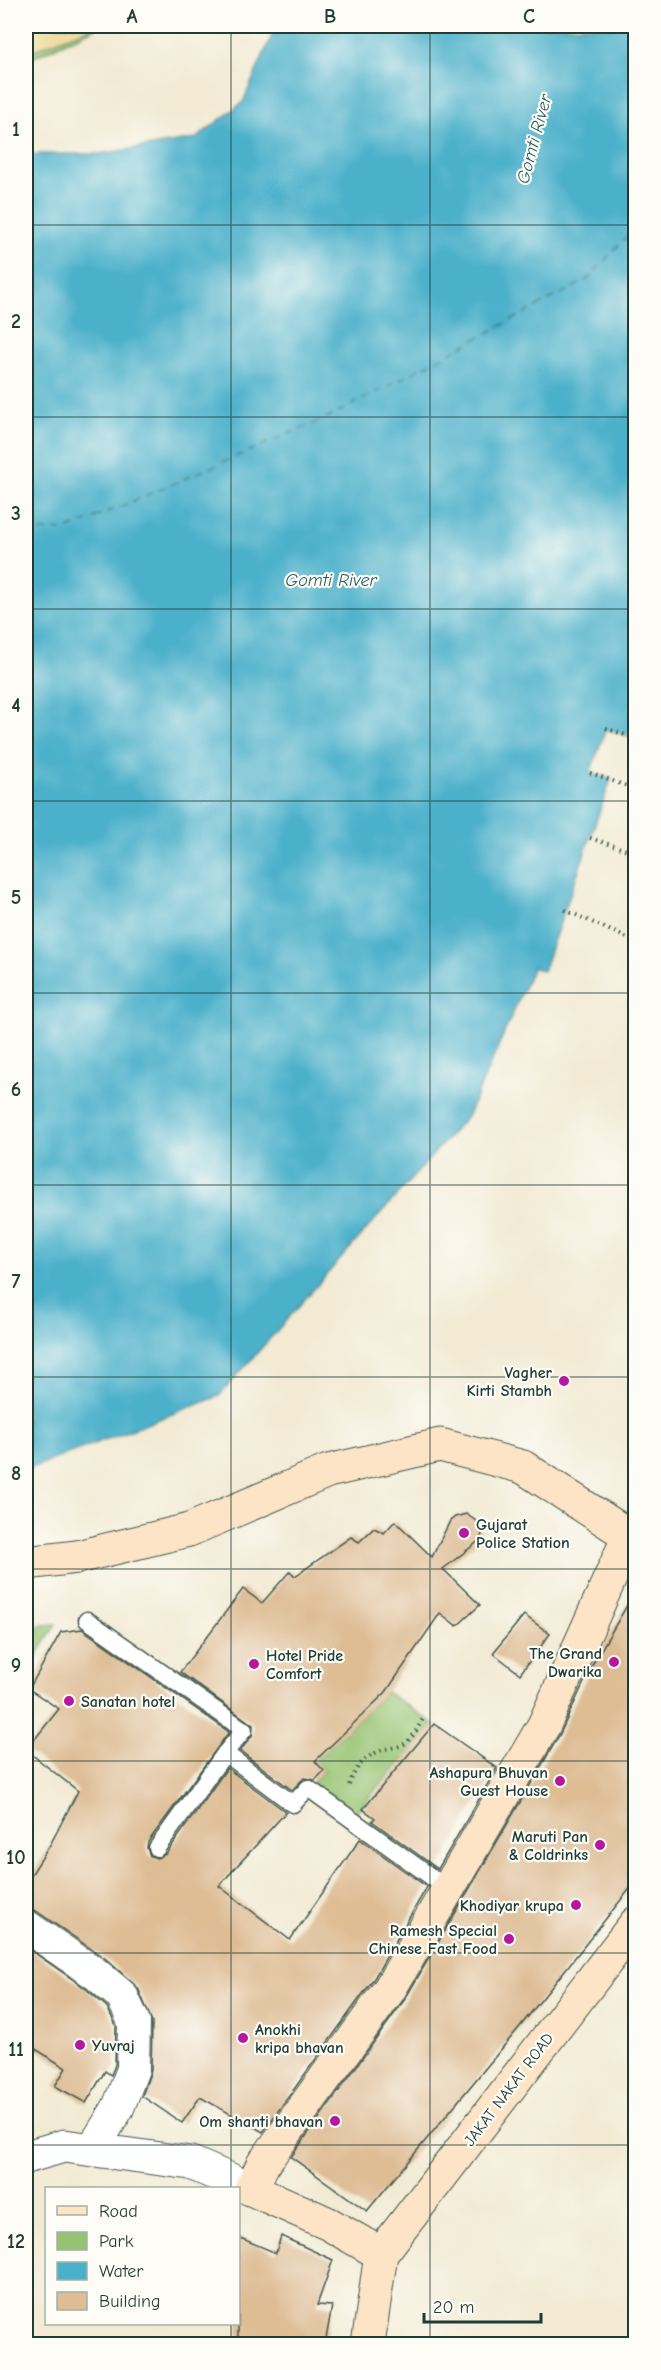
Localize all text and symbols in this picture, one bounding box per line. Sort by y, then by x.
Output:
text: A [126,5,138,28]
text: B [324,5,336,28]
text: C [523,5,535,28]
water label: Gomti River [513,91,557,186]
text: 1 [12,118,20,141]
text: 2 [11,310,21,333]
text: 3 [11,502,21,525]
water label: Gomti River [285,570,378,591]
text: 4 [11,694,21,717]
text: 5 [11,886,21,909]
text: 6 [11,1078,21,1101]
text: 7 [12,1270,21,1293]
place label: Vagher Kirti Stambh [467,1364,553,1400]
marker: Vagher Kirti Stambh [557,1374,571,1388]
text: 8 [11,1462,21,1485]
place label: Gujarat Police Station [476,1516,570,1552]
marker: Gujarat Police Station [457,1526,471,1540]
place label: The Grand Dwarika [529,1645,602,1681]
place label: Hotel Pride Comfort [266,1647,343,1683]
text: 9 [11,1654,21,1677]
marker: The Grand Dwarika [607,1655,621,1669]
marker: Hotel Pride Comfort [247,1657,261,1671]
place label: Sanatan hotel [81,1693,175,1711]
marker: Sanatan hotel [62,1694,76,1708]
place label: Ashapura Bhuvan Guest House [430,1764,548,1800]
marker: Ashapura Bhuvan Guest House [553,1774,567,1788]
place label: Maruti Pan & Coldrinks [509,1828,588,1864]
marker: Maruti Pan & Coldrinks [593,1838,607,1852]
text: 10 [6,1846,26,1869]
place label: Khodiyar krupa [460,1897,564,1915]
marker: Khodiyar krupa [569,1898,583,1912]
place label: Ramesh Special Chinese Fast Food [369,1922,497,1958]
marker: Ramesh Special Chinese Fast Food [502,1932,516,1946]
place label: Anokhi kripa bhavan [255,2021,344,2057]
street label: JAKAT NAKAT ROAD [460,2029,557,2150]
marker: Anokhi kripa bhavan [236,2031,250,2045]
place label: Yuvraj [92,2037,135,2055]
text: 11 [8,2038,24,2061]
marker: Yuvraj [73,2038,87,2052]
place label: Om shanti bhavan [199,2113,323,2131]
marker: Om shanti bhavan [328,2114,342,2128]
legend [45,2187,240,2325]
text: Road [99,2201,138,2222]
text: 12 [7,2230,25,2253]
text: Park [99,2231,134,2252]
text: Water [99,2261,144,2282]
scale bar [424,2286,541,2324]
text: Building [99,2291,161,2312]
text: 20 m [433,2297,474,2318]

